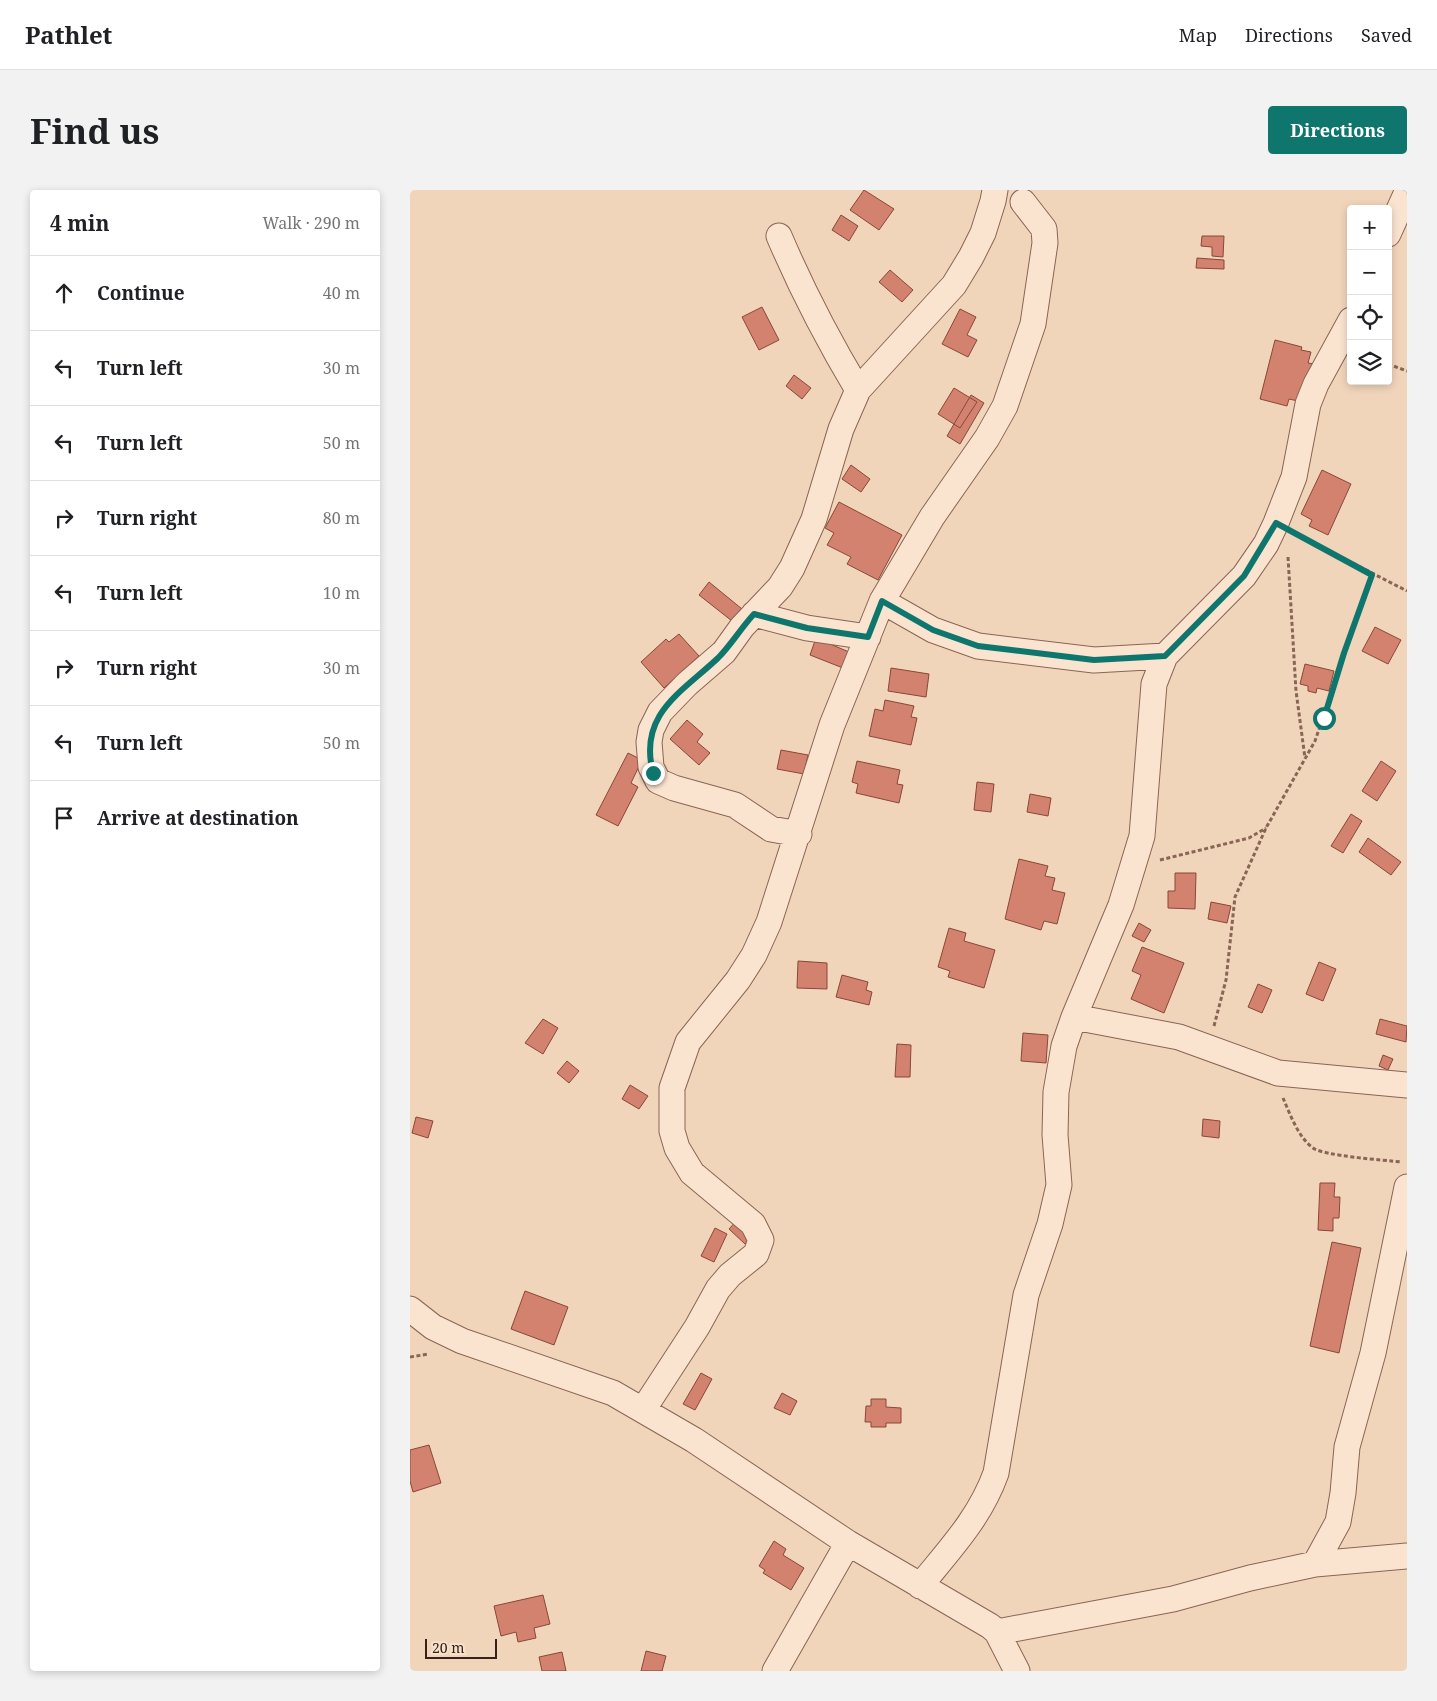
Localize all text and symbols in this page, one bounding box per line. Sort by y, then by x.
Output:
text: Pathlet [25,18,112,51]
text: Map [1179,23,1217,47]
text: Directions [1245,23,1333,47]
text: Saved [1361,23,1412,47]
button: Directions [1268,106,1407,154]
text: Find us [30,107,159,154]
map controls [1347,205,1392,385]
button: + [1347,205,1392,250]
text: 4 min [50,209,109,237]
text: Walk · 290 m [263,212,360,234]
button: − [1347,250,1392,295]
icon: ahead [50,279,78,307]
text: Continue [97,280,185,306]
text: 40 m [323,282,360,304]
button: locate [1347,295,1392,340]
button: layers [1347,340,1392,385]
icon: left [50,354,78,382]
text: Turn left [97,355,183,381]
text: 30 m [323,357,360,379]
icon: left [50,429,78,457]
text: Turn left [97,430,183,456]
text: 50 m [323,432,360,454]
icon: right [50,504,78,532]
text: Turn right [97,505,197,531]
text: 80 m [323,507,360,529]
icon: left [50,579,78,607]
text: Turn left [97,580,183,606]
text: 10 m [323,582,360,604]
icon: right [50,654,78,682]
text: Turn right [97,655,197,681]
text: 30 m [323,657,360,679]
route start [1313,707,1336,730]
icon: left [50,729,78,757]
text: Turn left [97,730,183,756]
text: 50 m [323,732,360,754]
route end [642,762,665,785]
icon: arrive [50,804,78,832]
text: Arrive at destination [97,805,299,831]
scale bar [425,1636,498,1659]
text: 20 m [432,1638,465,1657]

